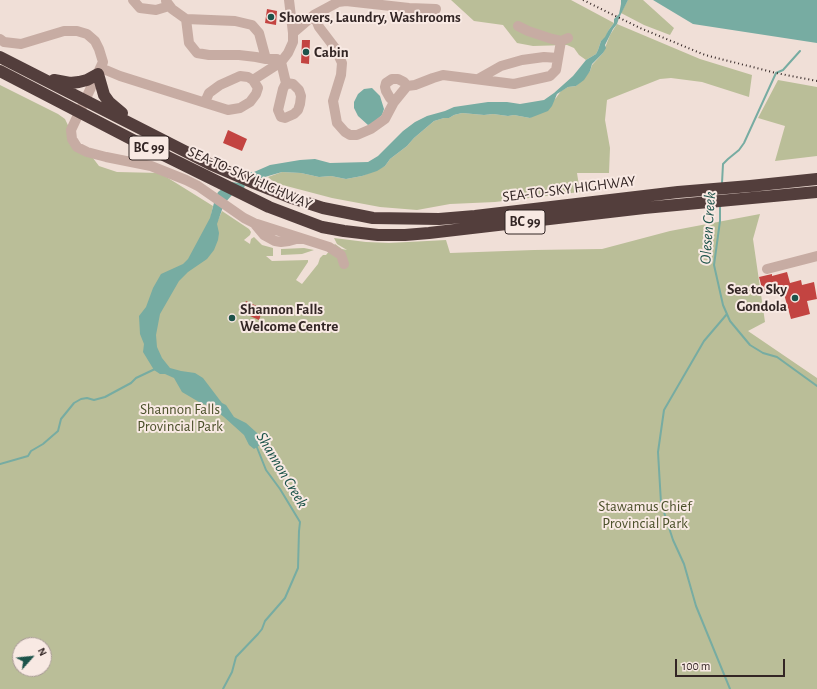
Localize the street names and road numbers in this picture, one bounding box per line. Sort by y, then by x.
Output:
road number: BC 99 [129,136,169,160]
street label: SEA-TO-SKY HIGHWAY [185,142,315,214]
street label: SEA-TO-SKY HIGHWAY [501,172,637,206]
road number: BC 99 [505,210,545,234]

